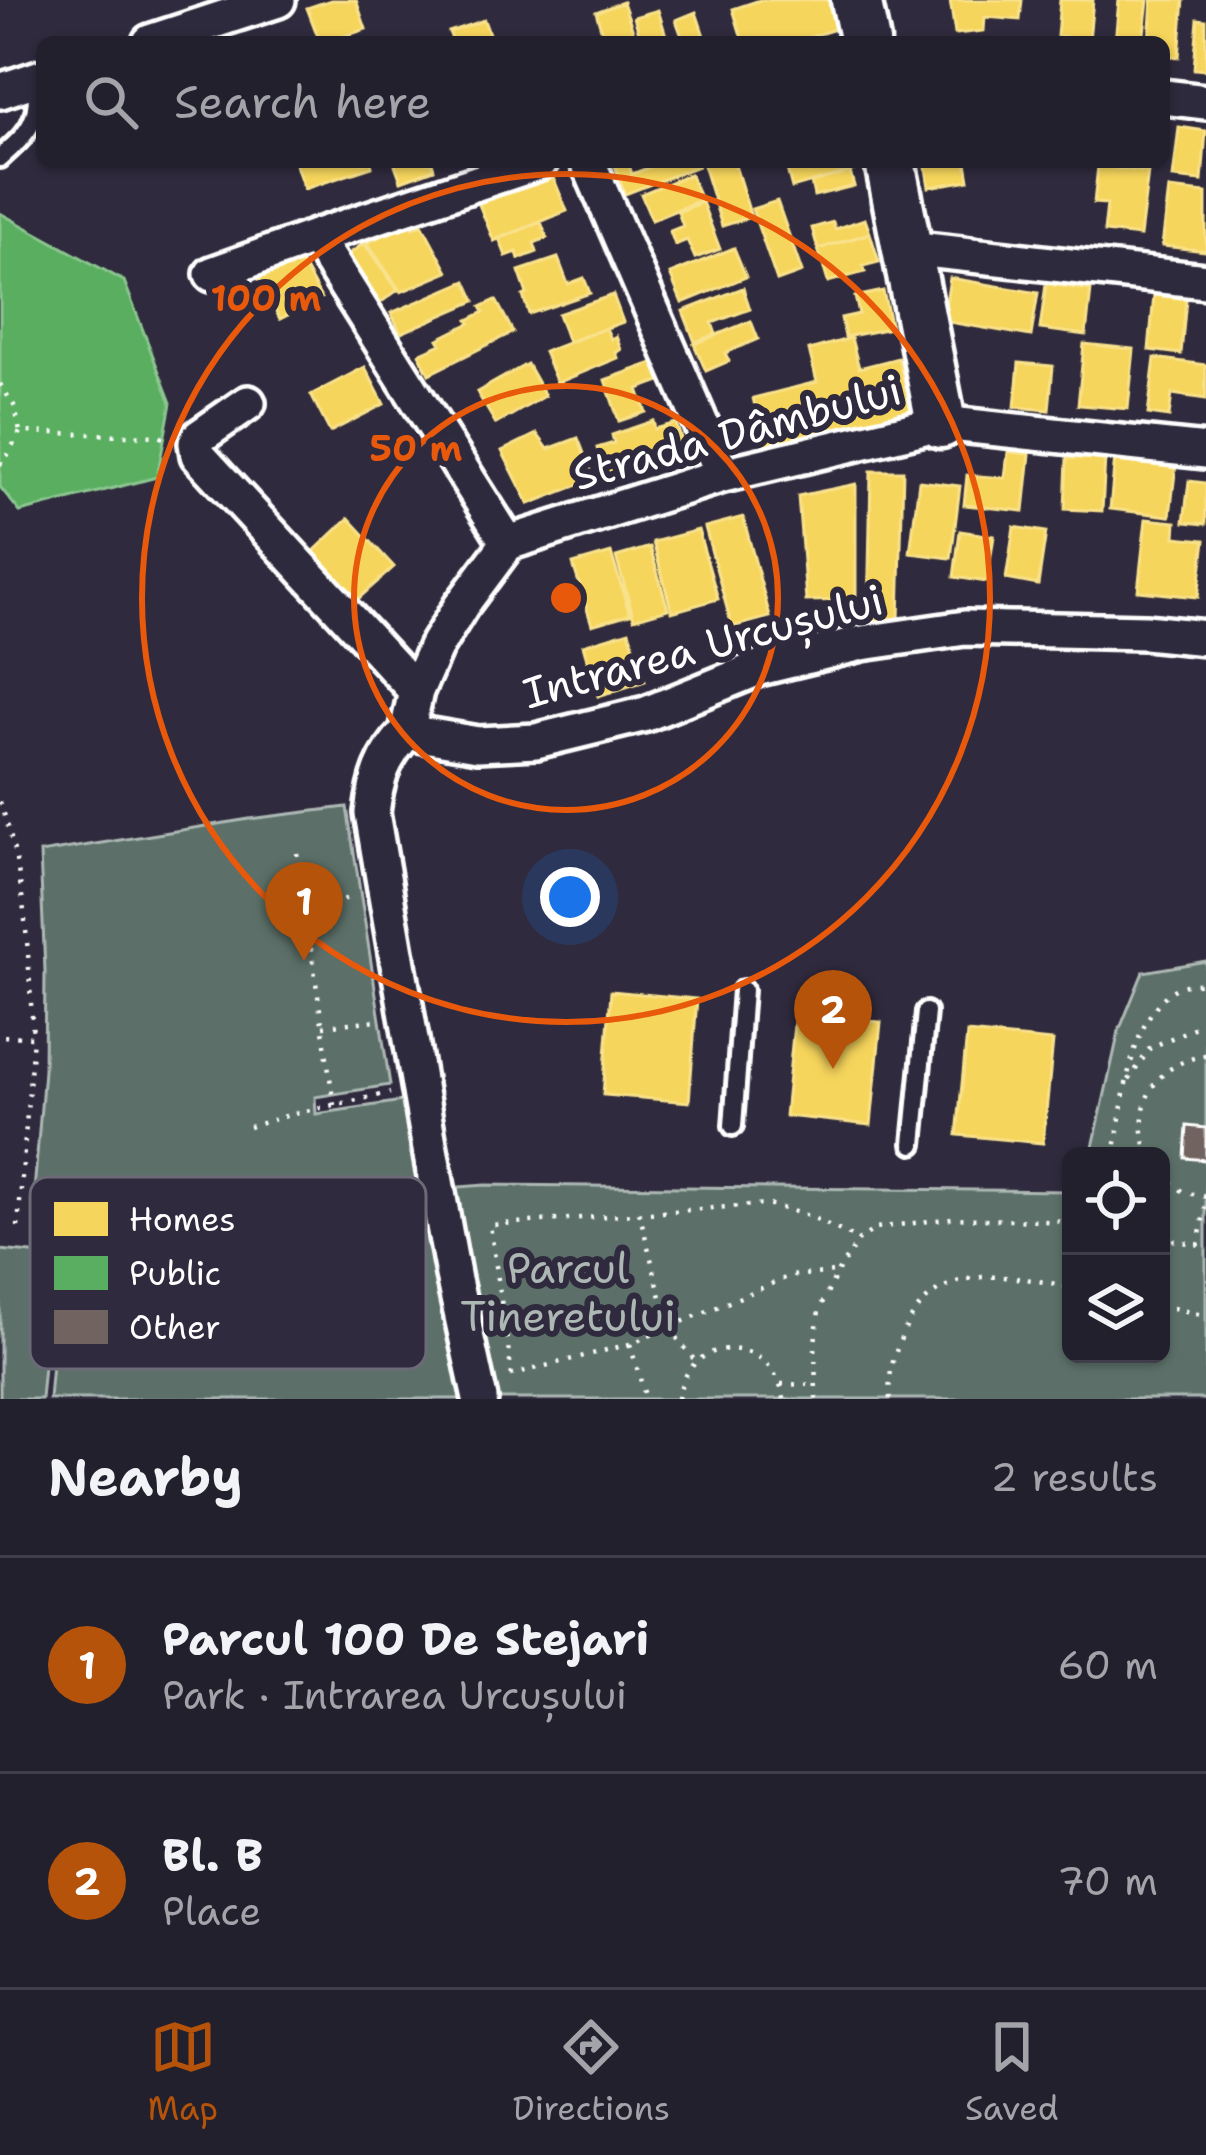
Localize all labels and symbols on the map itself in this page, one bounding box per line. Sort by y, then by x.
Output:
text: 100 m [211,274,322,323]
street label: Strada Dâmbului [567,361,907,503]
text: 50 m [370,424,463,473]
street label: Intrarea Urcușului [517,571,889,722]
centre of rings [545,577,587,619]
pin: 1 [265,862,343,961]
your location [540,867,600,927]
pin: 2 [794,970,872,1069]
legend [30,1177,426,1369]
text: Homes [129,1197,236,1242]
park label: Parcul Tineretului [460,1240,676,1344]
text: Public [129,1251,221,1296]
text: Other [129,1305,221,1350]

